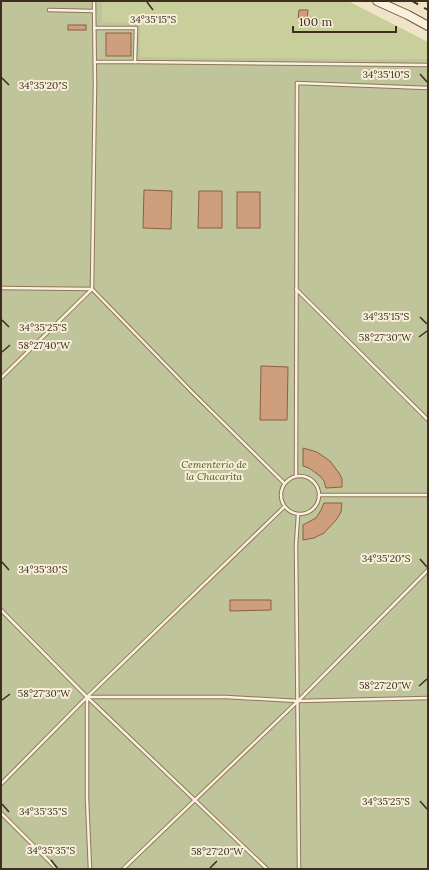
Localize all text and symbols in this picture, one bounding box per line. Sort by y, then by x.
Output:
scale bar [293,8,396,34]
text: 34°35'15"S [130,13,176,26]
text: 100 m [299,14,332,29]
text: 34°35'10"S [363,68,410,81]
text: 34°35'20"S [19,79,68,92]
text: 34°35'15"S [363,310,409,323]
text: 34°35'25"S [19,321,67,334]
text: 58°27'30"W [359,331,412,344]
text: 58°27'40"W [18,339,71,352]
park label: Cementerio de la Chacarita [181,458,247,483]
text: 34°35'20"S [362,552,411,565]
text: 34°35'30"S [19,563,68,576]
text: 58°27'20"W [359,679,412,692]
text: 58°27'30"W [18,687,71,700]
text: 34°35'25"S [362,795,410,808]
text: 34°35'35"S [19,805,67,818]
text: 34°35'35"S [27,844,75,857]
text: 58°27'20"W [191,845,244,858]

